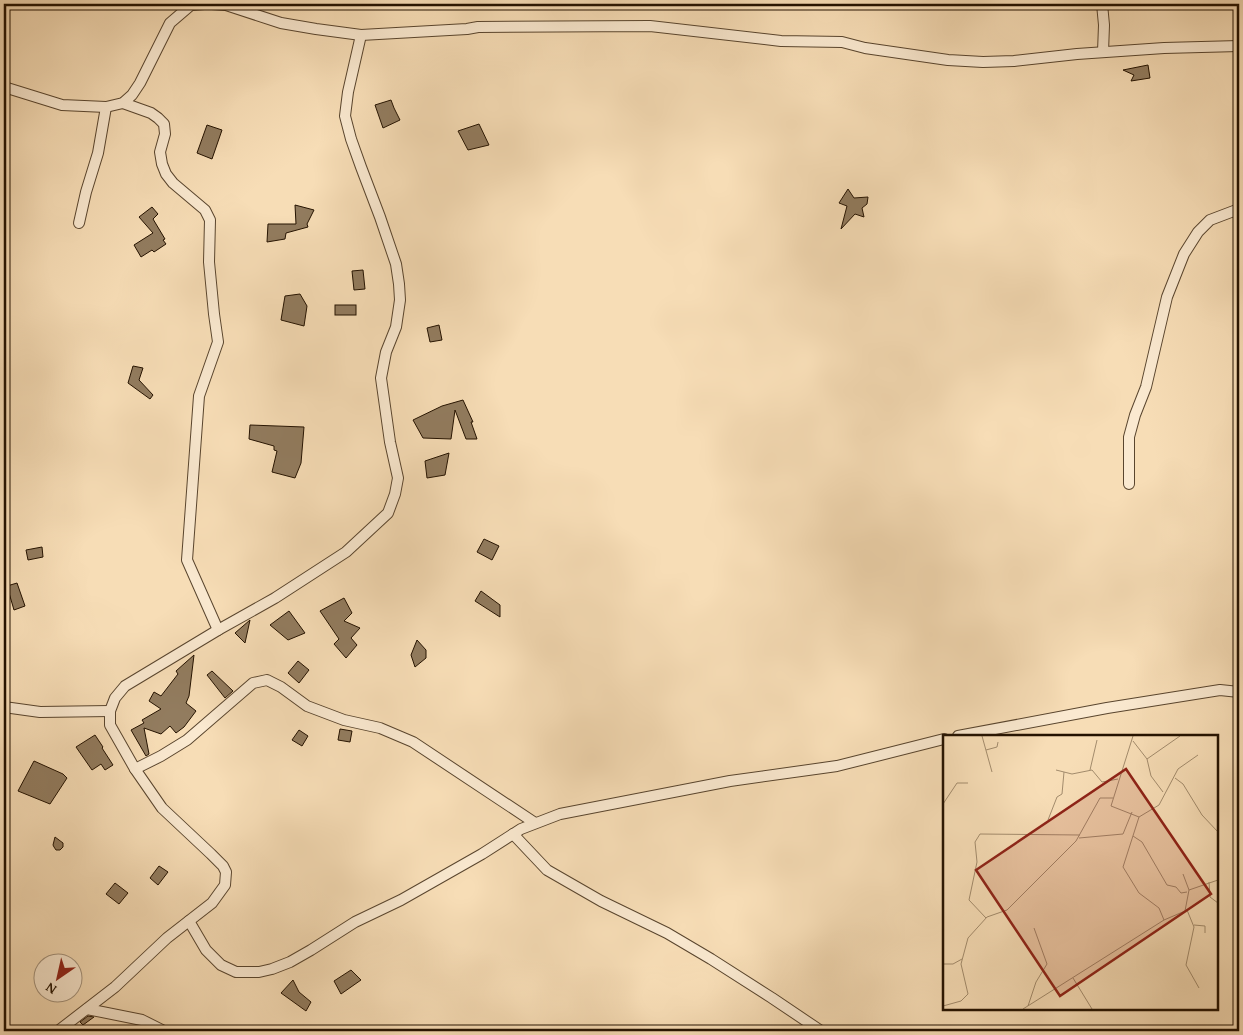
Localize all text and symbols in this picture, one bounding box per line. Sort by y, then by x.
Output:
inset map [943,735,1218,1010]
north arrow [32,952,82,1002]
text: N [41,978,60,1000]

